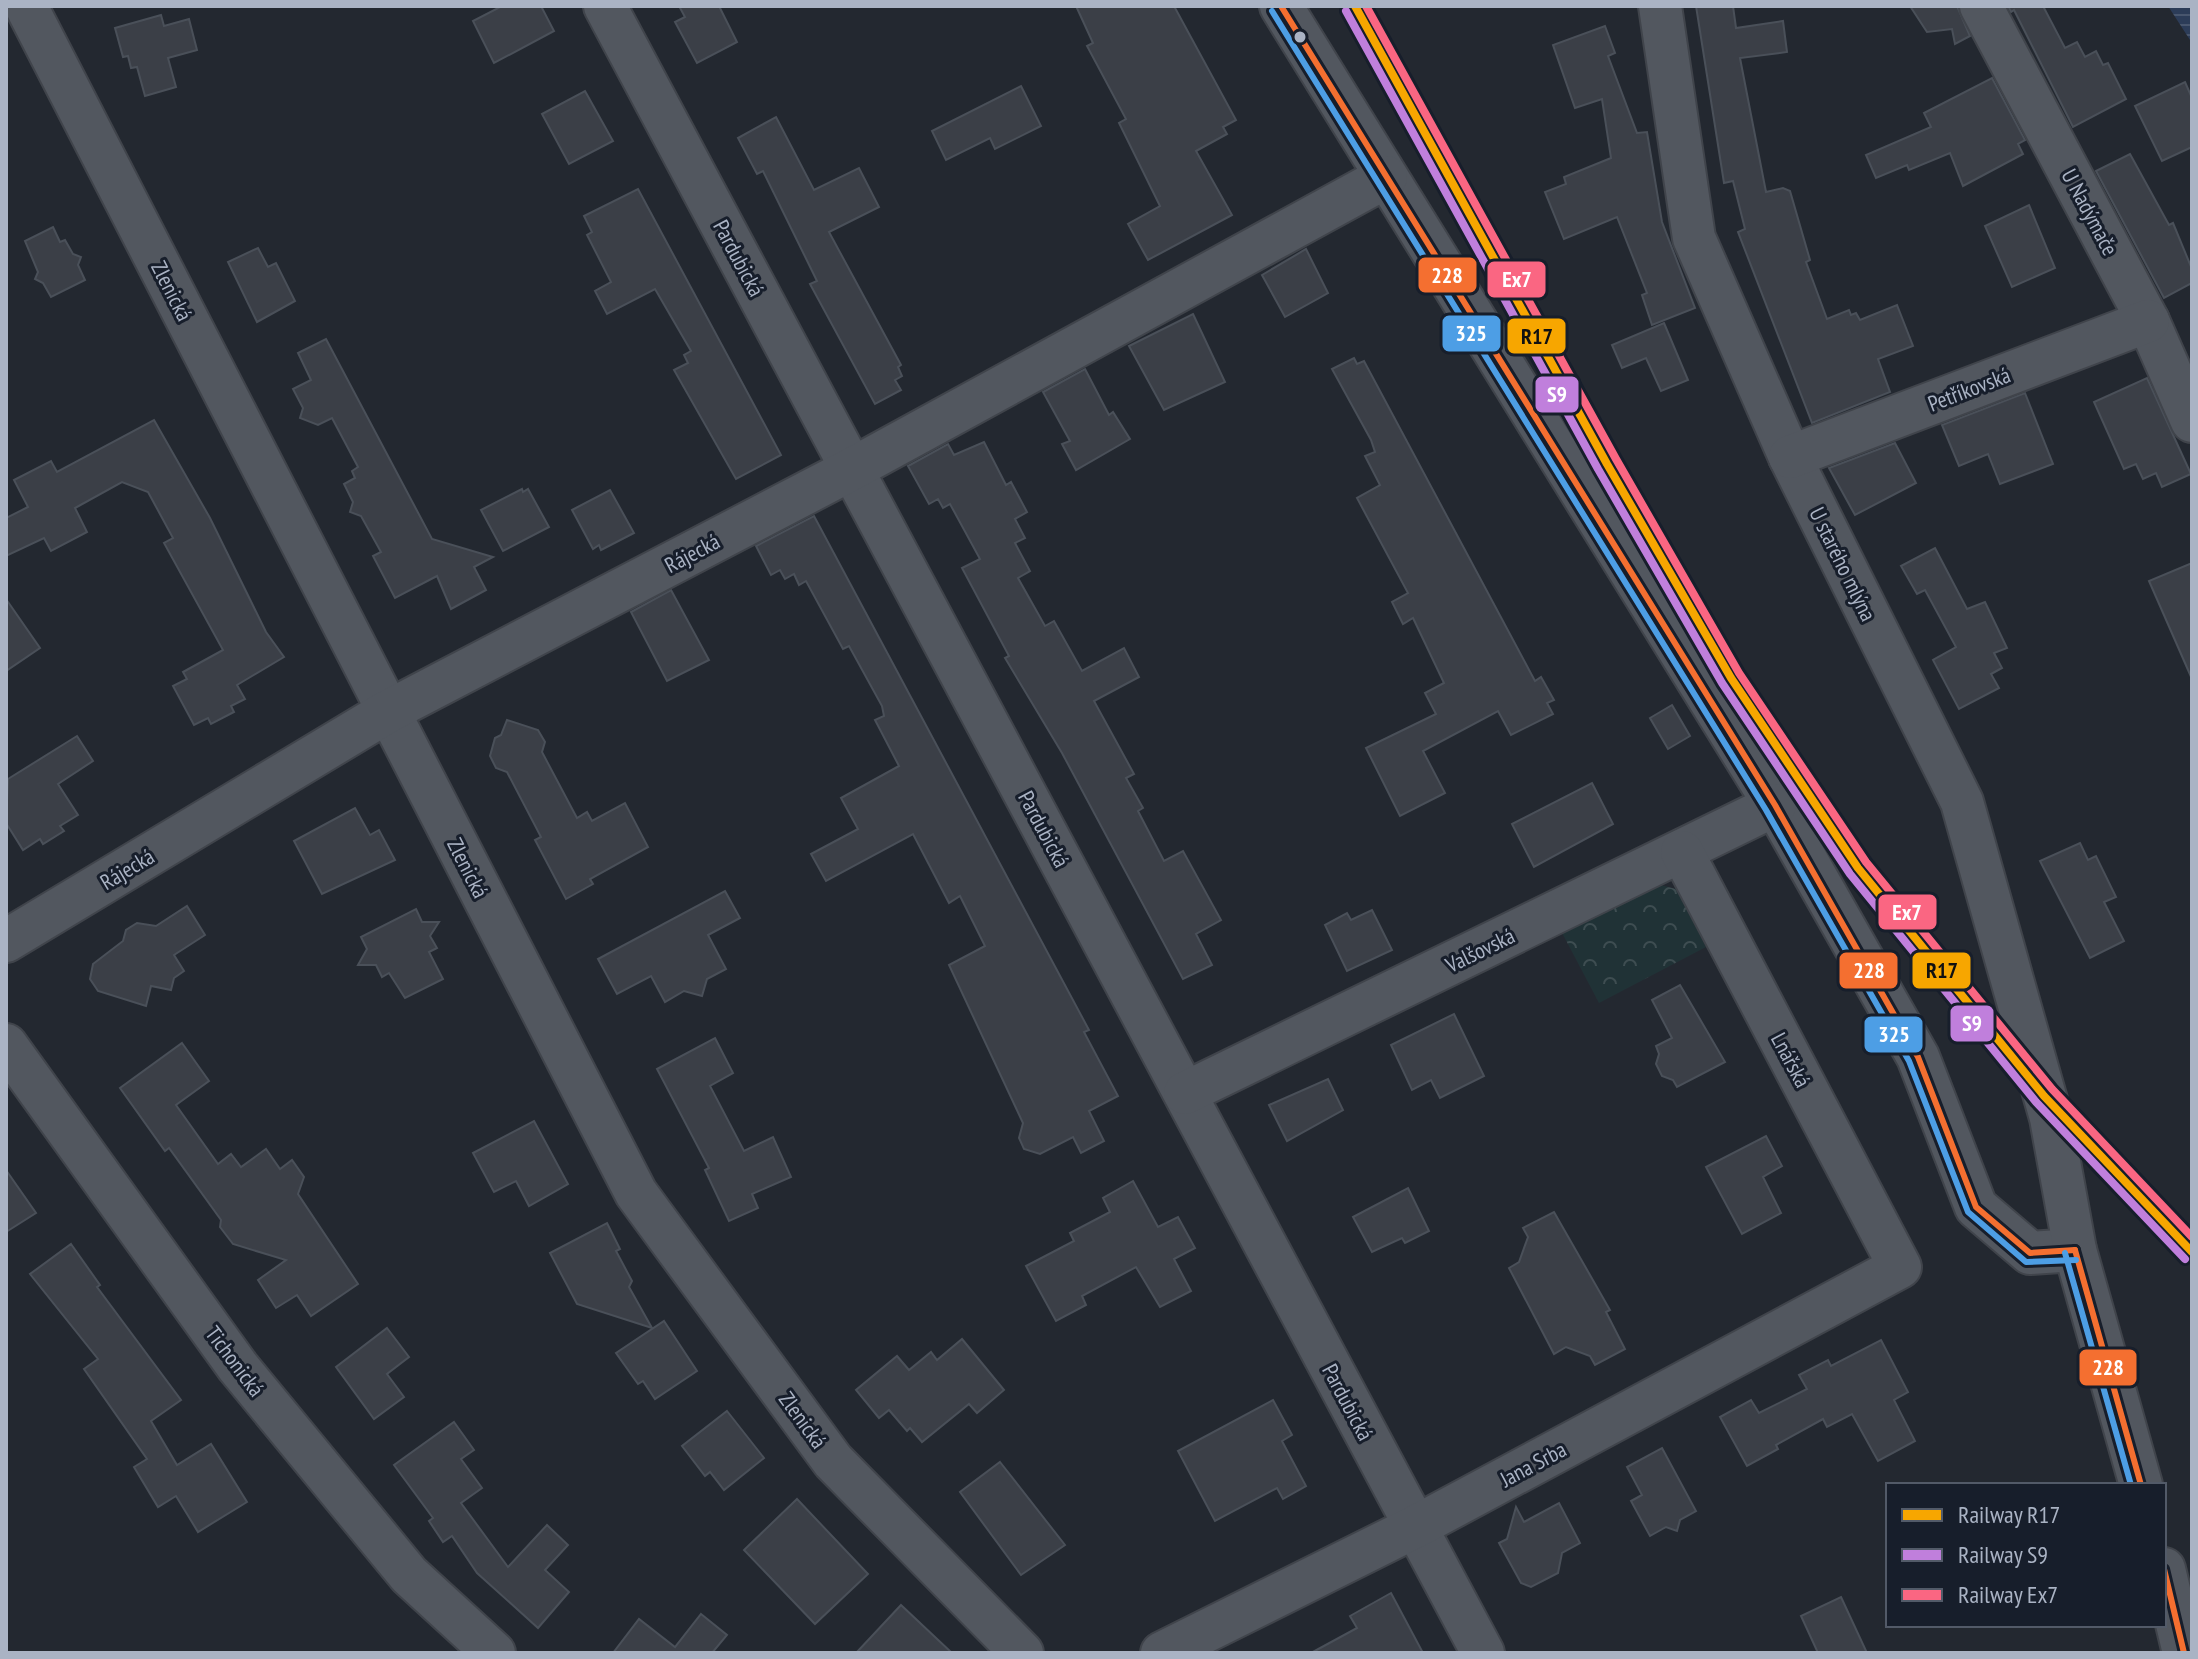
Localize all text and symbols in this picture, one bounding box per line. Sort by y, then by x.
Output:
unlabelled marker [1292,29,1308,45]
street label: U Nadýmače [2056,164,2124,260]
street label: Pardubická [707,215,771,301]
street label: Zlenická [145,256,199,326]
line badge: 228 [1417,256,1478,294]
line badge: Ex7 [1486,260,1547,299]
text: 228 [1431,261,1463,289]
text: Ex7 [1502,265,1532,293]
line badge: 325 [1441,314,1502,353]
line badge: R17 [1506,317,1567,355]
text: 325 [1455,319,1487,347]
text: R17 [1521,322,1553,350]
street label: Petříkovská [1924,360,2014,418]
line badge: S9 [1534,375,1580,414]
text: S9 [1547,380,1567,408]
street label: U starého mlýna [1803,502,1883,626]
street label: Rájecká [660,527,724,579]
street label: Pardubická [1012,786,1076,872]
street label: Zlenická [441,833,495,903]
street label: Rájecká [95,842,159,896]
line badge: Ex7 [1877,893,1938,931]
text: Ex7 [1892,898,1922,926]
street label: Valšovská [1440,921,1519,979]
line badge: 228 [1838,951,1899,990]
line badge: R17 [1911,951,1972,990]
text: 228 [1853,956,1885,984]
text: R17 [1926,956,1958,984]
line badge: S9 [1949,1004,1995,1043]
text: S9 [1962,1009,1982,1037]
line badge: 325 [1863,1015,1924,1054]
text: 325 [1878,1020,1910,1048]
street label: Lnářská [1765,1028,1817,1092]
street label: Tichonická [199,1320,271,1402]
line badge: 228 [2078,1348,2138,1387]
text: 228 [2092,1353,2124,1381]
street label: Pardubická [1316,1359,1380,1445]
street label: Zlenická [773,1386,833,1454]
street label: Jana Srba [1494,1435,1571,1494]
legend [1886,1483,2166,1627]
text: Railway R17 [1958,1499,2060,1530]
text: Railway S9 [1958,1539,2048,1570]
text: Railway Ex7 [1958,1579,2058,1610]

